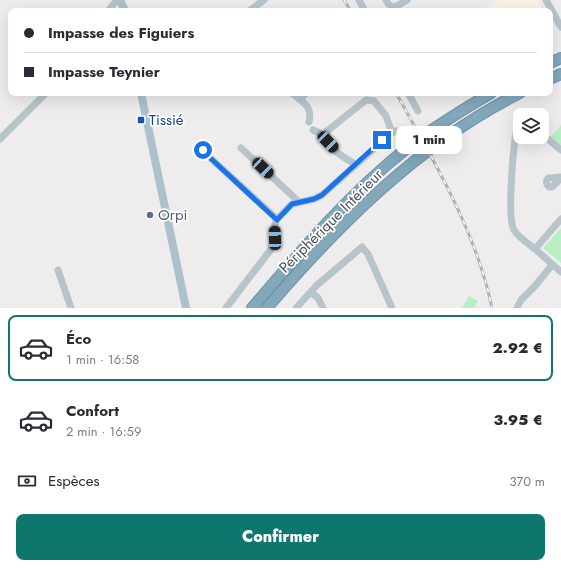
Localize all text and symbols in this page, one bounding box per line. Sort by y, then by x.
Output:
text: Impasse des Figuiers [48,22,194,44]
text: Impasse Teynier [48,61,160,83]
map controls [513,108,549,144]
button: layers [513,108,549,144]
place label: Tissié [149,109,184,131]
marker: Tissié [136,115,146,125]
callout: 1 min [396,126,462,154]
car [315,129,341,155]
text: 1 min [413,130,445,149]
route end [373,131,391,149]
route start [194,141,212,159]
car [250,155,276,181]
street label: Périphérique Intérieur [274,163,389,278]
place label: Orpi [158,204,187,226]
marker: Orpi [145,210,155,220]
car [269,226,281,250]
text: Éco [66,328,91,350]
icon: car [18,330,54,366]
text: 2.92 € [492,337,543,359]
text: 1 min · 16:58 [66,350,139,369]
text: Confort [66,400,119,422]
icon: car [18,402,54,438]
text: 3.95 € [493,409,543,431]
text: 2 min · 16:59 [66,422,141,441]
icon: cash [16,470,38,492]
text: Espèces [48,470,100,492]
text: 370 m [509,472,545,491]
button: Confirmer [16,514,545,560]

